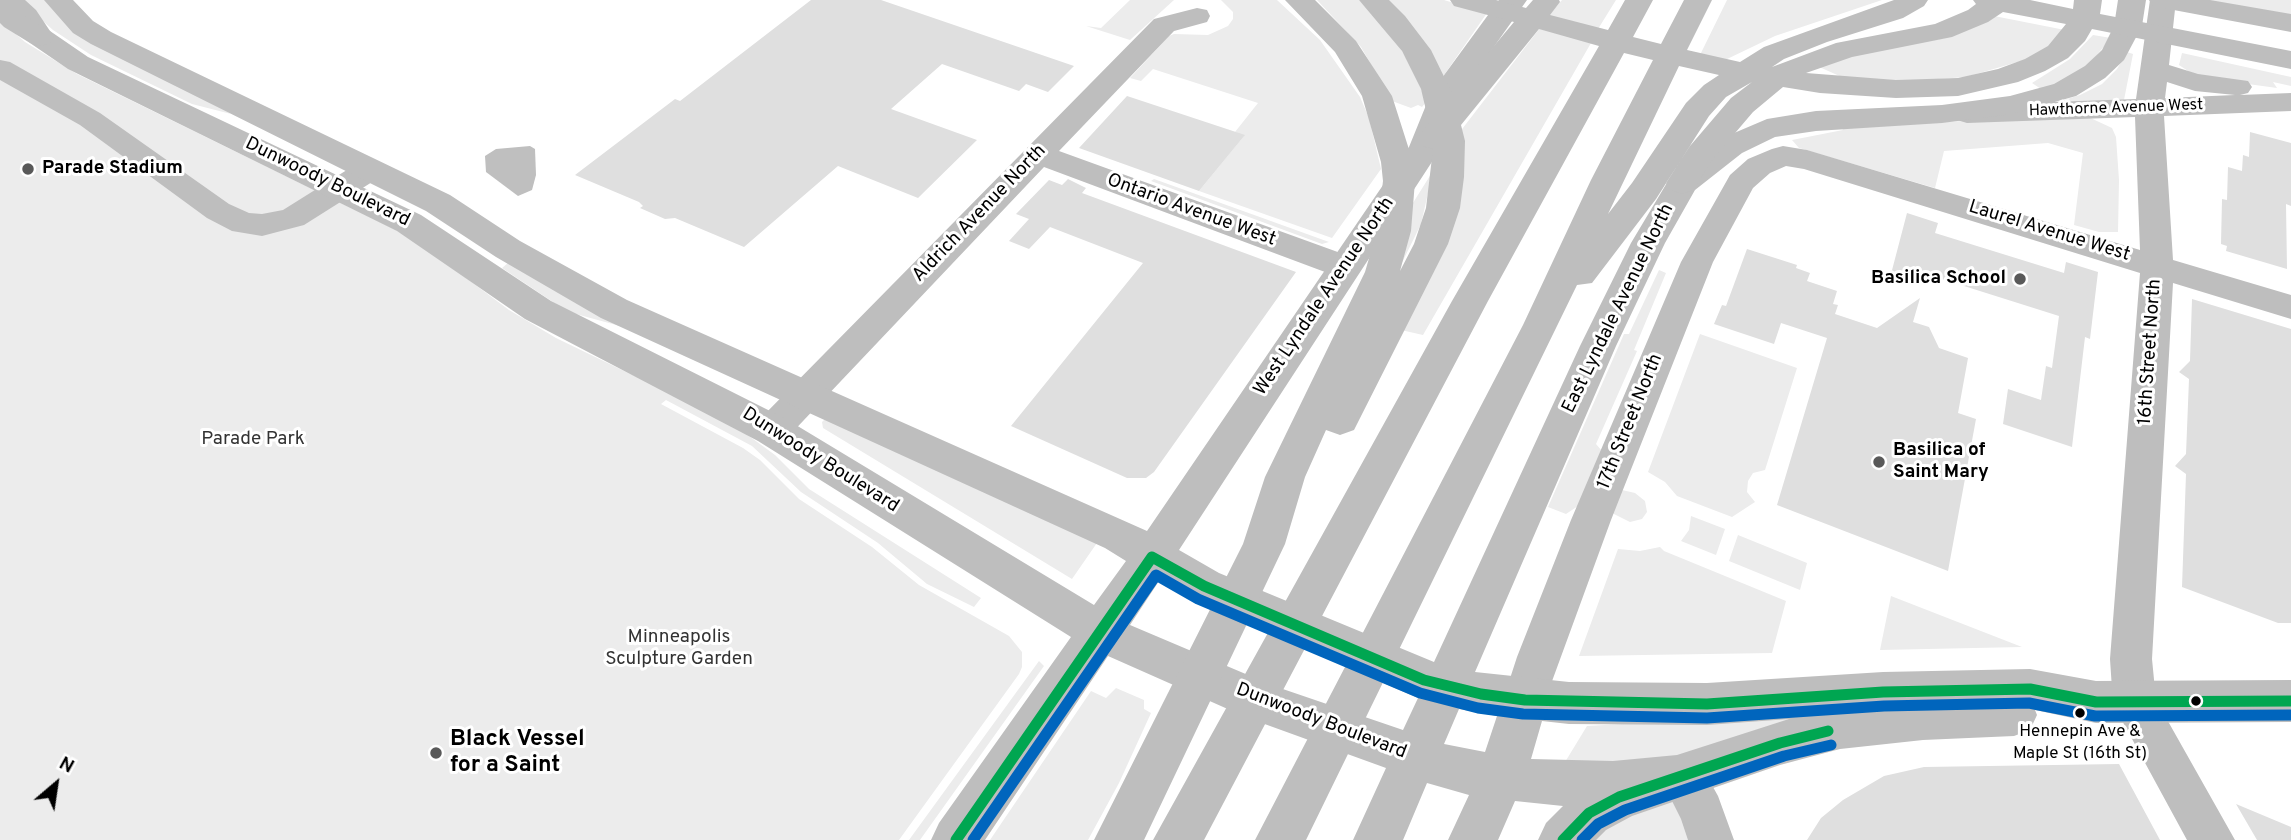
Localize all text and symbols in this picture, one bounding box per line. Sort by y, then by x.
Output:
street label: Hawthorne Avenue West [2029,96,2203,122]
street label: Dunwoody Boulevard [241,133,413,233]
street label: Aldrich Avenue North [908,140,1052,288]
place label: Parade Stadium [42,158,183,180]
marker: Parade Stadium [20,161,36,177]
street label: Ontario Avenue West [1103,170,1279,252]
street label: West Lyndale Avenue North [1250,193,1400,401]
street label: Laurel Avenue West [1966,197,2132,267]
street label: East Lyndale Avenue North [1558,201,1680,417]
place label: Basilica School [1871,268,2006,290]
marker: Basilica School [2012,271,2028,287]
street label: 16th Street North [2135,278,2167,426]
street label: 17th Street North [1593,351,1669,493]
street label: Dunwoody Boulevard [737,403,903,519]
park label: Parade Park [201,429,305,451]
place label: Basilica of Saint Mary [1893,440,1989,484]
marker: Basilica of Saint Mary [1871,454,1887,470]
park label: Minneapolis Sculpture Garden [605,627,753,671]
street label: Dunwoody Boulevard [1233,679,1409,765]
unlabelled marker [2189,694,2203,708]
marker: Hennepin Ave & Maple St (16th St) [2073,706,2087,720]
place label: Hennepin Ave & Maple St (16th St) [2013,723,2147,763]
place label: Black Vessel for a Saint [450,726,585,780]
marker: Black Vessel for a Saint [428,745,444,761]
north arrow [21,749,91,819]
text: N [54,752,78,779]

